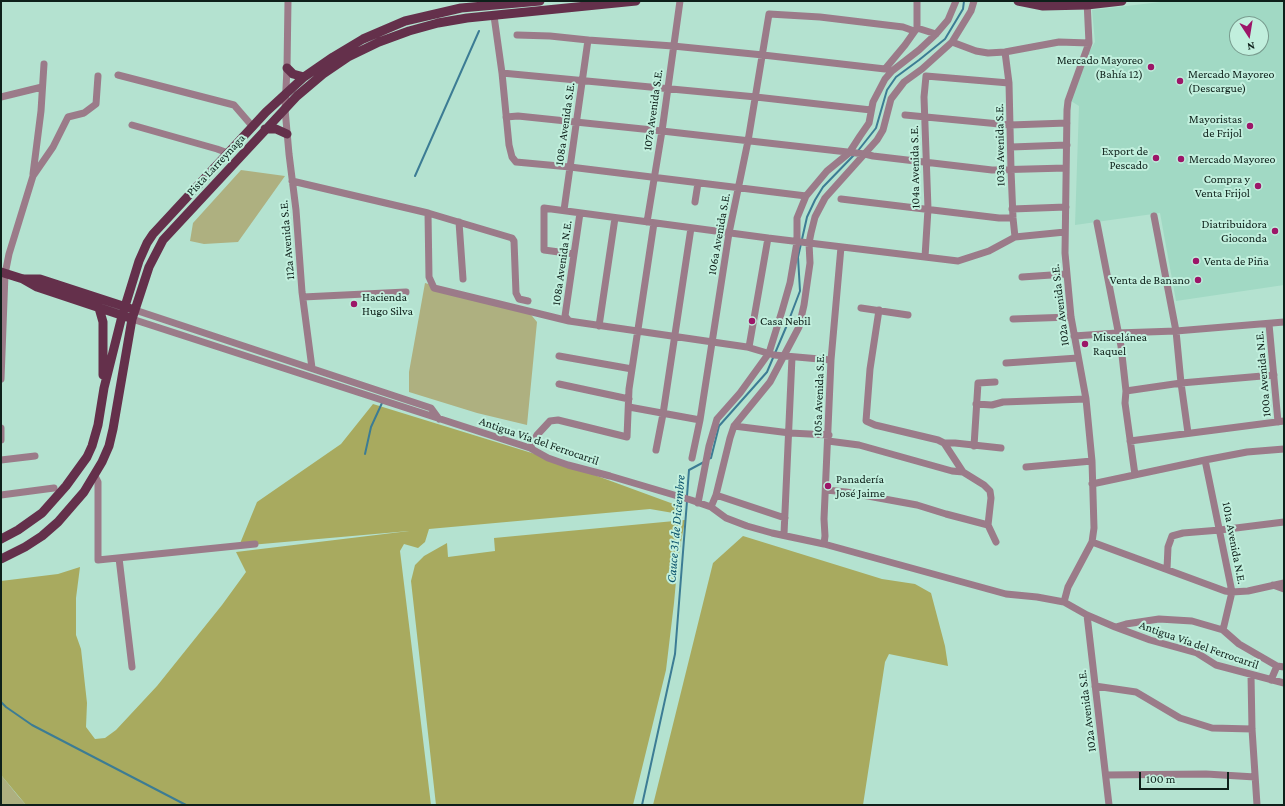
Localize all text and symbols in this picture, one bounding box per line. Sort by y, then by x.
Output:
north arrow [1229,16,1269,56]
text: N [1246,40,1256,53]
place label: Mercado Mayoreo (Bahía 12) [1057,53,1143,81]
marker: Mercado Mayoreo (Bahía 12) [1146,62,1156,72]
place label: Mercado Mayoreo (Descargue) [1188,67,1274,95]
street label: 107a Avenida S.E. [640,68,666,152]
marker: Mercado Mayoreo (Descargue) [1175,76,1185,86]
street label: 108a Avenida S.E. [552,82,578,166]
street label: 103a Avenida S.E. [992,104,1008,186]
place label: Mayoristas de Frijol [1189,112,1242,140]
marker: Mayoristas de Frijol [1245,121,1255,131]
street label: 104a Avenida S.E. [907,125,923,209]
street label: Pista Larreynaga [184,131,248,199]
place label: Export de Pescado [1102,144,1148,172]
place label: Mercado Mayoreo [1189,152,1275,166]
marker: Export de Pescado [1151,153,1161,163]
marker: Mercado Mayoreo [1176,154,1186,164]
place label: Compra y Venta Frijol [1195,172,1250,200]
marker: Compra y Venta Frijol [1253,181,1263,191]
street label: 106a Avenida S.E. [705,192,733,276]
street label: 112a Avenida S.E. [276,200,298,280]
place label: Diatribuidora Gioconda [1201,217,1267,245]
street label: 108a Avenida N.E. [549,220,575,306]
marker: Diatribuidora Gioconda [1270,226,1280,236]
place label: Venta de Piña [1204,254,1269,268]
marker: Venta de Piña [1191,256,1201,266]
street label: 102a Avenida S.E. [1048,263,1072,347]
place label: Venta de Banano [1110,273,1190,287]
marker: Venta de Banano [1193,275,1203,285]
place label: Hacienda Hugo Silva [362,290,413,318]
marker: Hacienda Hugo Silva [349,299,359,309]
place label: Casa Nebil [760,314,811,328]
marker: Casa Nebil [747,316,757,326]
place label: Miscelánea Raquel [1093,330,1147,358]
street label: 100a Avenida N.E. [1252,330,1274,418]
marker: Miscelánea Raquel [1080,339,1090,349]
street label: 105a Avenida S.E. [810,353,828,437]
street label: Antigua Vía del Ferrocarril [477,414,601,468]
place label: Panadería José Jaime [836,472,885,500]
water label: Cauce 31 de Diciembre [664,474,688,584]
marker: Panadería José Jaime [823,481,833,491]
street label: 101a Avenida N.E. [1219,501,1249,585]
street label: Antigua Vía del Ferrocarril [1137,618,1261,672]
street label: 102a Avenida S.E. [1075,669,1099,753]
scale bar [1141,764,1231,790]
text: 100 m [1146,772,1175,786]

